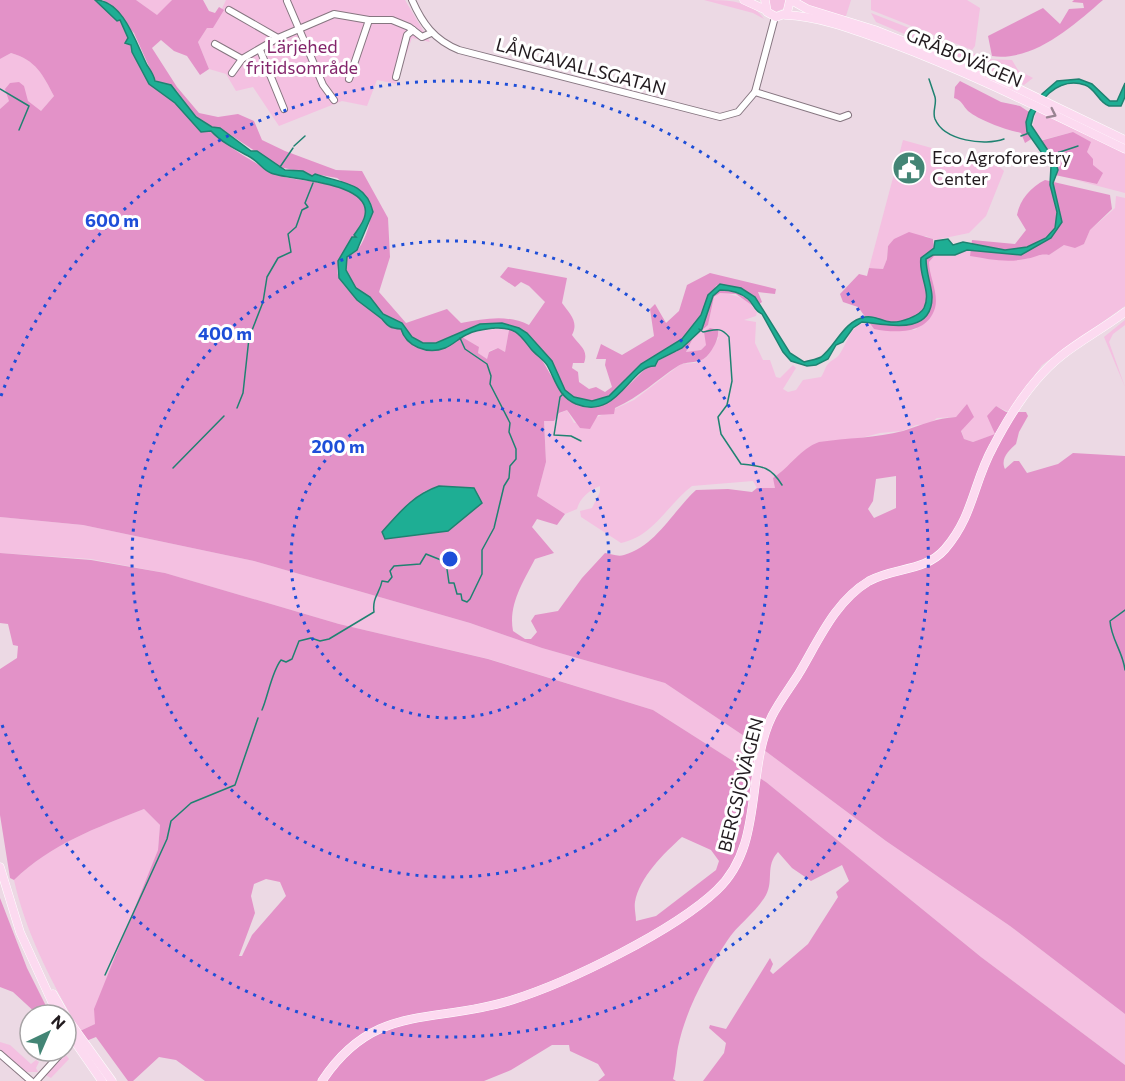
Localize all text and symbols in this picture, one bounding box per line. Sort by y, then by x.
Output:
street label: GRÅBOVÄGEN [903,23,1026,91]
street label: LÅNGAVALLSGATAN [494,33,669,99]
park label: Lärjehed fritidsområde [246,35,358,78]
one-way arrow [1045,106,1056,118]
place label: Eco Agroforestry Center [932,146,1071,189]
public building icon: Eco Agroforestry Center [891,150,927,186]
text: 600 m [85,209,139,231]
text: 400 m [198,322,252,344]
text: 200 m [311,435,365,457]
centre of rings [440,549,460,569]
street label: BERGSJÖVÄGEN [713,715,767,854]
north arrow [18,1003,78,1063]
text: N [48,1011,70,1033]

